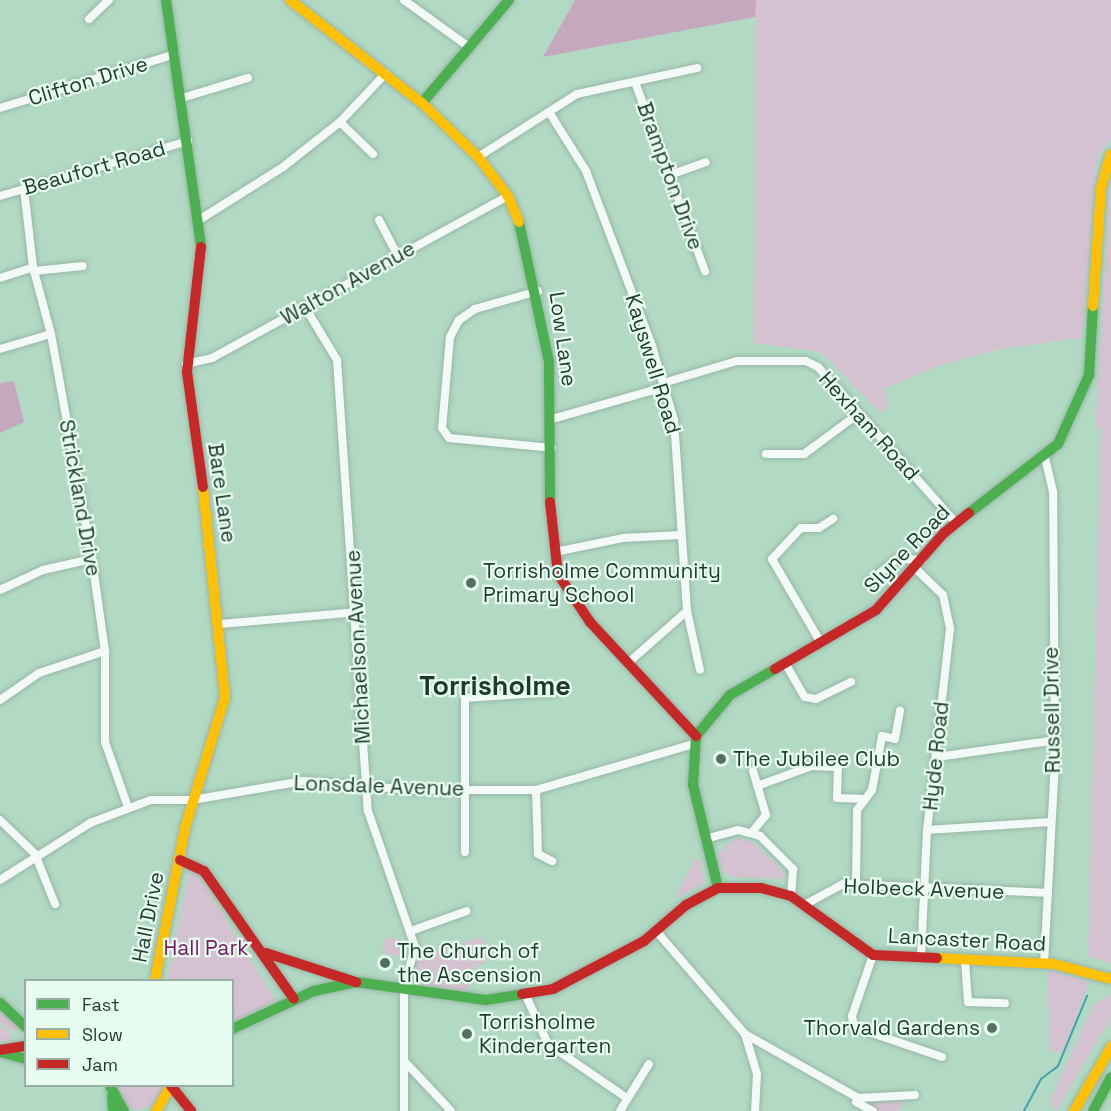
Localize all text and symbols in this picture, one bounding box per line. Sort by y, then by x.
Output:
street label: Clifton Drive [25,51,151,111]
street label: Brampton Drive [632,99,708,253]
street label: Beaufort Road [20,136,168,200]
street label: Walton Avenue [276,236,420,330]
street label: Low Lane [544,290,582,388]
street label: Kayswell Road [620,291,686,437]
street label: Hexham Road [813,366,925,486]
street label: Strickland Drive [54,418,106,578]
street label: Bare Lane [203,442,241,544]
street label: Slyne Road [859,500,955,598]
street label: Michaelson Avenue [340,549,376,745]
place label: Torrisholme Community Primary School [483,558,721,608]
marker: Torrisholme Community Primary School [464,576,478,590]
street label: Russell Drive [1038,646,1066,774]
district label: Torrisholme [419,670,571,702]
street label: Hyde Road [918,700,954,812]
place label: The Jubilee Club [733,746,900,772]
marker: The Jubilee Club [714,752,728,766]
street label: Lonsdale Avenue [293,770,465,802]
street label: Hall Drive [127,870,169,964]
street label: Holbeck Avenue [843,874,1005,904]
street label: Lancaster Road [887,923,1047,957]
park label: Hall Park [163,935,249,961]
place label: The Church of the Ascension [397,938,542,988]
marker: The Church of the Ascension [378,956,392,970]
legend [24,979,234,1087]
text: Fast [82,993,119,1016]
place label: Torrisholme Kindergarten [479,1009,611,1059]
place label: Thorvald Gardens [803,1015,980,1041]
marker: Thorvald Gardens [985,1021,999,1035]
text: Slow [82,1023,123,1046]
marker: Torrisholme Kindergarten [460,1027,474,1041]
text: Jam [82,1053,118,1076]

